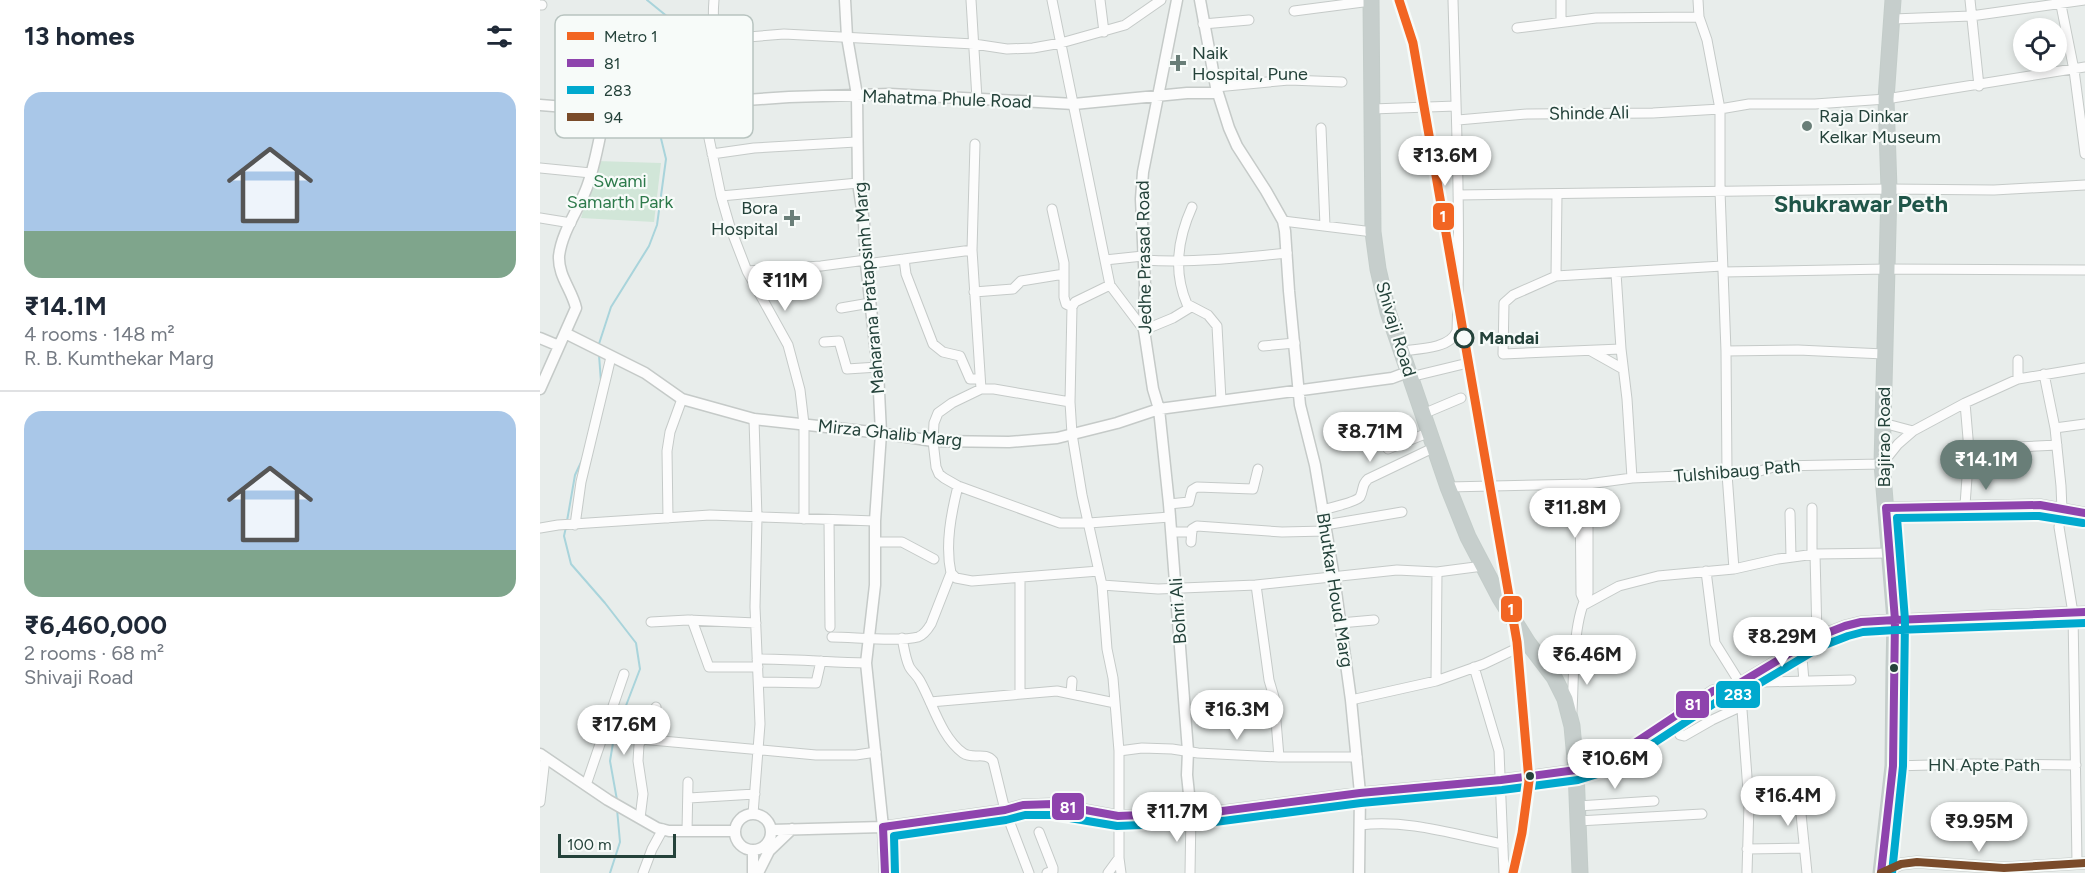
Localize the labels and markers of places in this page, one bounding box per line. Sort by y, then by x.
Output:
place label: Naik Hospital, Pune [1192,42,1308,85]
marker: Naik Hospital, Pune [1169,54,1187,72]
place label: Raja Dinkar Kelkar Museum [1819,105,1941,148]
marker: Raja Dinkar Kelkar Museum [1800,119,1814,133]
pin: ₹13.6M [1396,136,1494,187]
place label: Bora Hospital [711,197,778,240]
marker: Bora Hospital [783,209,801,227]
pin: ₹11M [749,261,821,312]
place label: Mandai [1479,327,1539,349]
marker: Mandai [1454,328,1474,348]
pin: ₹8.71M [1321,412,1419,463]
pin: ₹14.1M [1937,440,2035,491]
pin: ₹11.8M [1526,488,1624,539]
pin: ₹8.29M [1733,617,1831,668]
pin: ₹6.46M [1538,635,1636,686]
unlabelled marker [1888,662,1900,674]
pin: ₹16.3M [1188,690,1286,741]
pin: ₹17.6M [575,705,673,756]
pin: ₹10.6M [1566,739,1664,790]
unlabelled marker [1524,770,1536,782]
pin: ₹16.4M [1739,776,1837,827]
pin: ₹11.7M [1128,792,1226,843]
pin: ₹9.95M [1930,802,2028,853]

